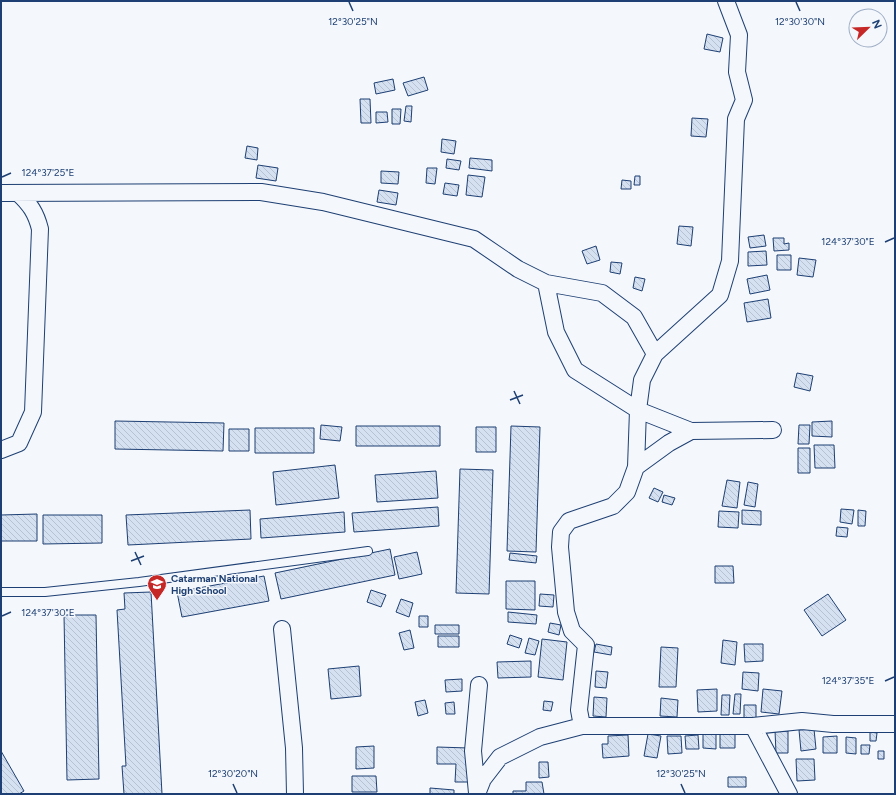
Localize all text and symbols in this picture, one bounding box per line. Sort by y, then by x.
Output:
north arrow [848,8,888,48]
text: 12°30'25"N [328,15,378,28]
text: 12°30'30"N [775,15,825,28]
text: N [869,18,884,31]
text: 124°37'25"E [22,166,75,179]
text: 124°37'30"E [821,235,875,248]
place label: Catarman National High School [171,572,258,597]
school or university icon: Catarman National High School [146,573,168,601]
text: 124°37'30"E [21,606,75,619]
text: 124°37'35"E [822,674,874,687]
text: 12°30'20"N [208,767,258,780]
text: 12°30'25"N [656,767,706,780]

